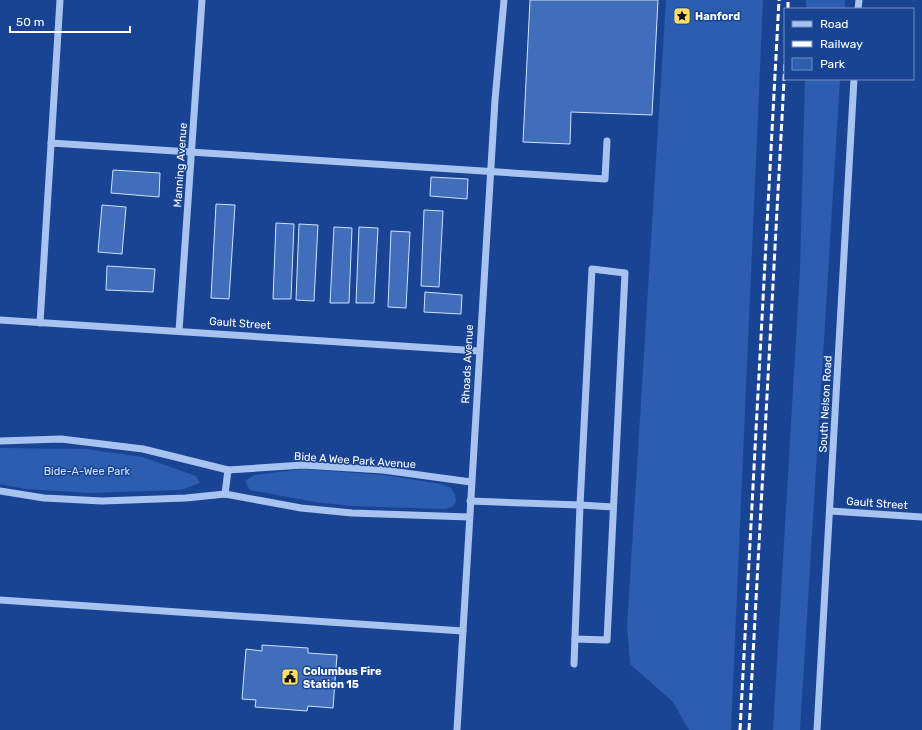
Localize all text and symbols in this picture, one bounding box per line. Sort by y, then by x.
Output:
place icon: Hanford [672,6,692,26]
scale bar [10,8,130,34]
legend [784,8,914,80]
place label: Hanford [695,10,740,23]
text: 50 m [16,15,44,29]
text: Road [820,17,848,31]
text: Railway [820,37,863,51]
text: Park [820,57,846,71]
street label: Manning Avenue [171,122,190,208]
street label: Gault Street [209,315,272,332]
street label: Rhoads Avenue [459,324,476,404]
street label: South Nelson Road [816,355,835,453]
street label: Bide A Wee Park Avenue [294,450,416,471]
park label: Bide-A-Wee Park [44,465,131,478]
street label: Gault Street [846,495,909,512]
place label: Columbus Fire Station 15 [303,665,382,691]
public building icon: Columbus Fire Station 15 [280,667,300,687]

